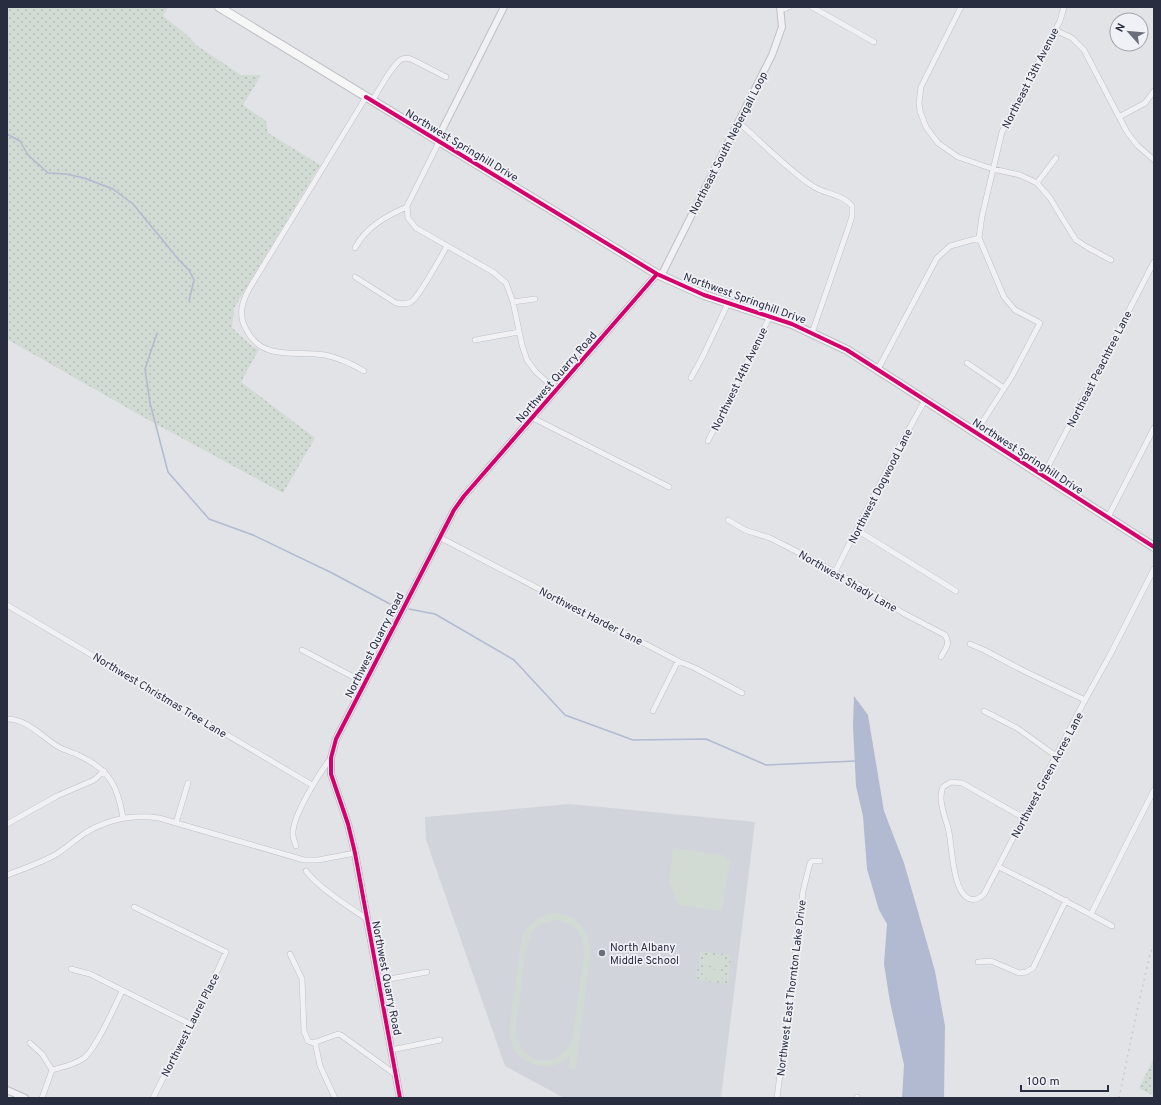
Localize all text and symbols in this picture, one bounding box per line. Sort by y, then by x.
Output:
north arrow [1109,12,1149,52]
text: N [1113,21,1129,35]
street label: Northeast 13th Avenue [999,25,1063,131]
street label: Northeast South Nebergall Loop [687,70,771,217]
street label: Northwest Springhill Drive [402,107,521,185]
street label: Northwest Springhill Drive [681,270,808,328]
street label: Northeast Peachtree Lane [1064,309,1135,430]
street label: Northwest 14th Avenue [709,325,771,434]
street label: Northwest Quarry Road [513,329,600,426]
street label: Northwest Springhill Drive [969,416,1086,498]
street label: Northwest Dogwood Lane [846,427,916,546]
street label: Northwest Shady Lane [796,548,899,616]
street label: Northwest Harder Lane [536,585,645,649]
street label: Northwest Quarry Road [342,590,408,700]
street label: Northwest Christmas Tree Lane [90,650,229,742]
street label: Northwest Green Acres Lane [1009,710,1087,841]
street label: Northwest East Thornton Lake Drive [774,899,810,1077]
street label: Northwest Quarry Road [368,920,404,1037]
place label: North Albany Middle School [610,941,679,968]
marker: North Albany Middle School [597,948,607,958]
street label: Northwest Laurel Place [159,971,223,1080]
scale bar [1021,1067,1108,1093]
text: 100 m [1027,1074,1060,1090]

